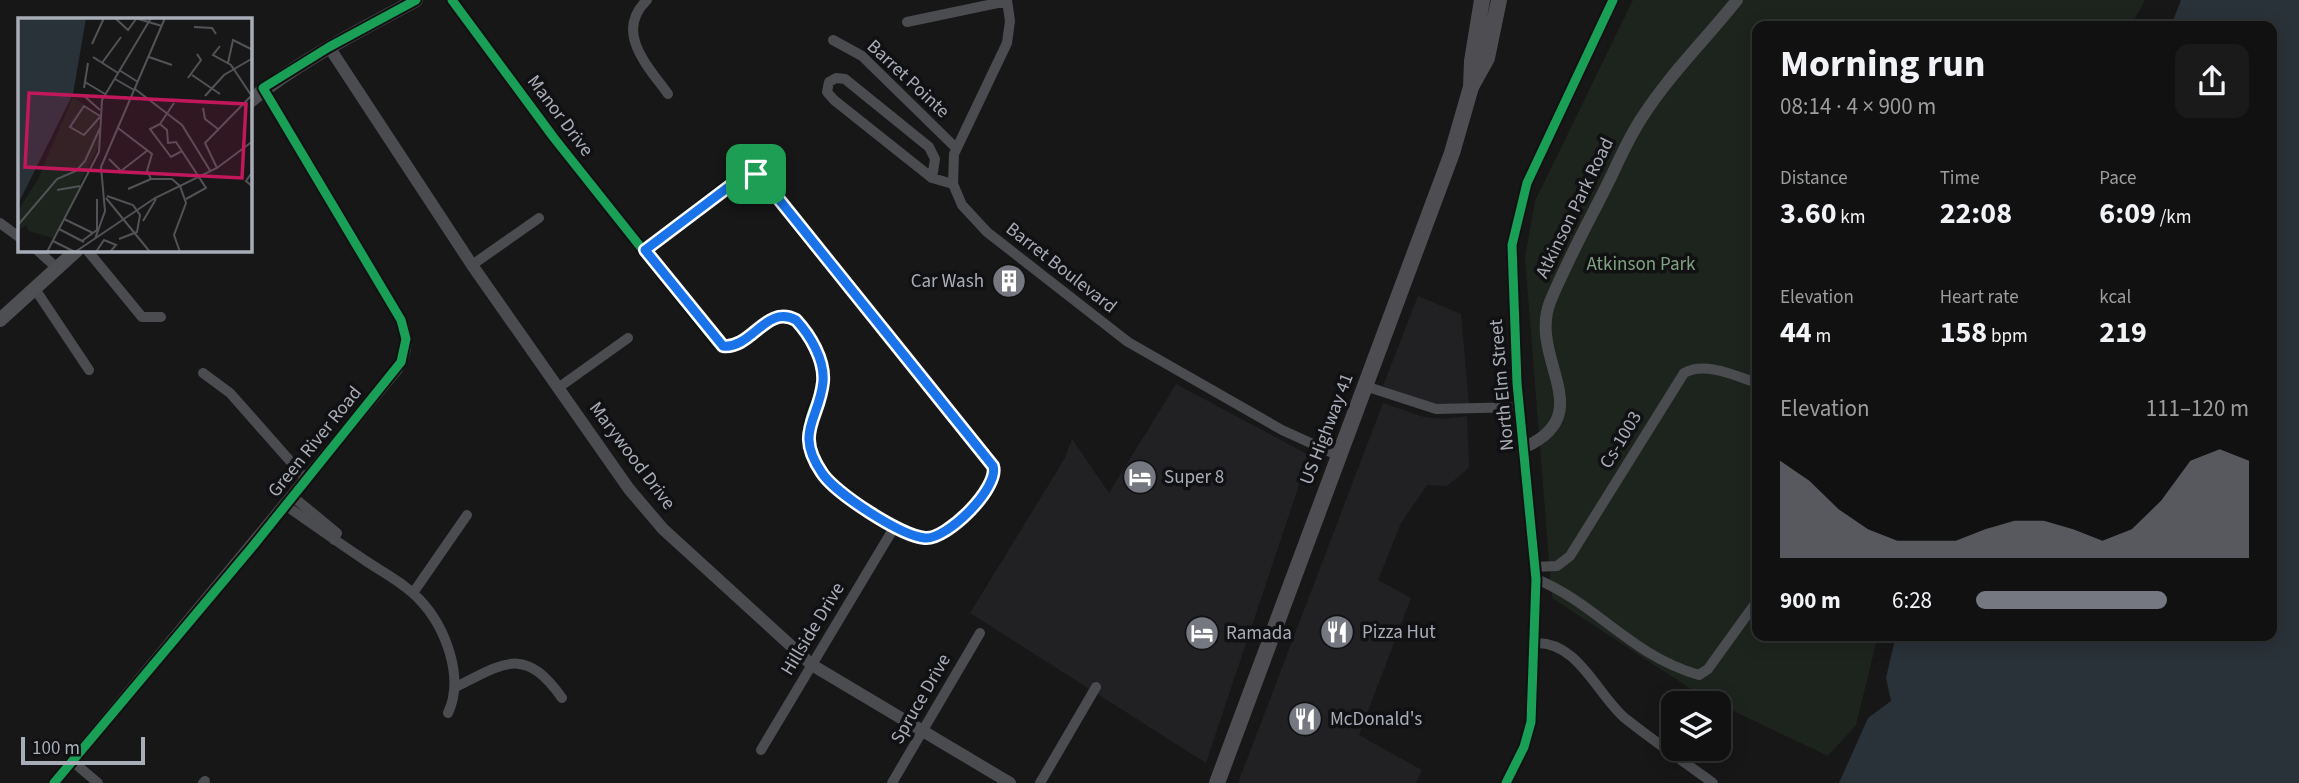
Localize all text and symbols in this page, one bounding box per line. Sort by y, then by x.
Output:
inset map [18,18,252,252]
street label: Barret Pointe [861,34,955,124]
text: Morning run [1780,37,1985,91]
button: share [2175,44,2249,118]
street label: Manor Drive [520,70,600,162]
text: 08:14 · 4 × 900 m [1780,90,1936,123]
street label: Atkinson Park Road [1529,133,1621,283]
pin [726,144,786,204]
icon: arrive [737,155,775,193]
text: Distance [1780,165,1848,192]
text: Time [1940,165,1980,192]
text: Pace [2099,165,2137,192]
text: 3.60 [1780,192,1837,235]
text: 22:08 [1940,192,2012,235]
text: 6:09 [2099,192,2156,235]
text: km [1837,204,1866,231]
text: /km [2156,204,2191,231]
street label: Barret Boulevard [1000,216,1122,320]
park label: Atkinson Park [1587,251,1696,278]
building icon: Car Wash [990,262,1028,300]
place label: Car Wash [911,268,984,295]
text: Elevation [1780,284,1854,311]
text: Heart rate [1940,284,2019,311]
text: kcal [2099,284,2131,311]
text: 44 [1780,311,1812,354]
text: 158 [1940,311,1987,354]
text: 219 [2099,311,2147,354]
street label: North Elm Street [1483,318,1521,452]
text: m [1812,323,1831,350]
text: bpm [1987,323,2028,350]
street label: US Highway 41 [1293,369,1361,489]
street label: Green River Road [262,381,368,503]
text: Elevation [1780,392,1870,425]
text: 111–120 m [2146,392,2249,425]
street label: Marywood Drive [582,396,682,516]
street label: Cs-1003 [1593,406,1649,474]
hotel icon: Super 8 [1121,458,1159,496]
place label: Super 8 [1164,464,1224,491]
street label: Hillside Drive [775,577,851,681]
text: 900 m [1780,584,1841,617]
text: 6:28 [1892,584,1932,617]
restaurant icon: Pizza Hut [1318,613,1356,651]
hotel icon: Ramada [1183,614,1221,652]
place label: Pizza Hut [1362,619,1436,646]
place label: Ramada [1226,620,1292,647]
street label: Spruce Drive [884,649,958,749]
map controls [1661,691,1731,761]
button: layers [1661,691,1731,761]
restaurant icon: McDonald's [1286,700,1324,738]
place label: McDonald's [1330,706,1422,733]
scale bar [21,734,145,766]
text: 100 m [32,735,80,762]

